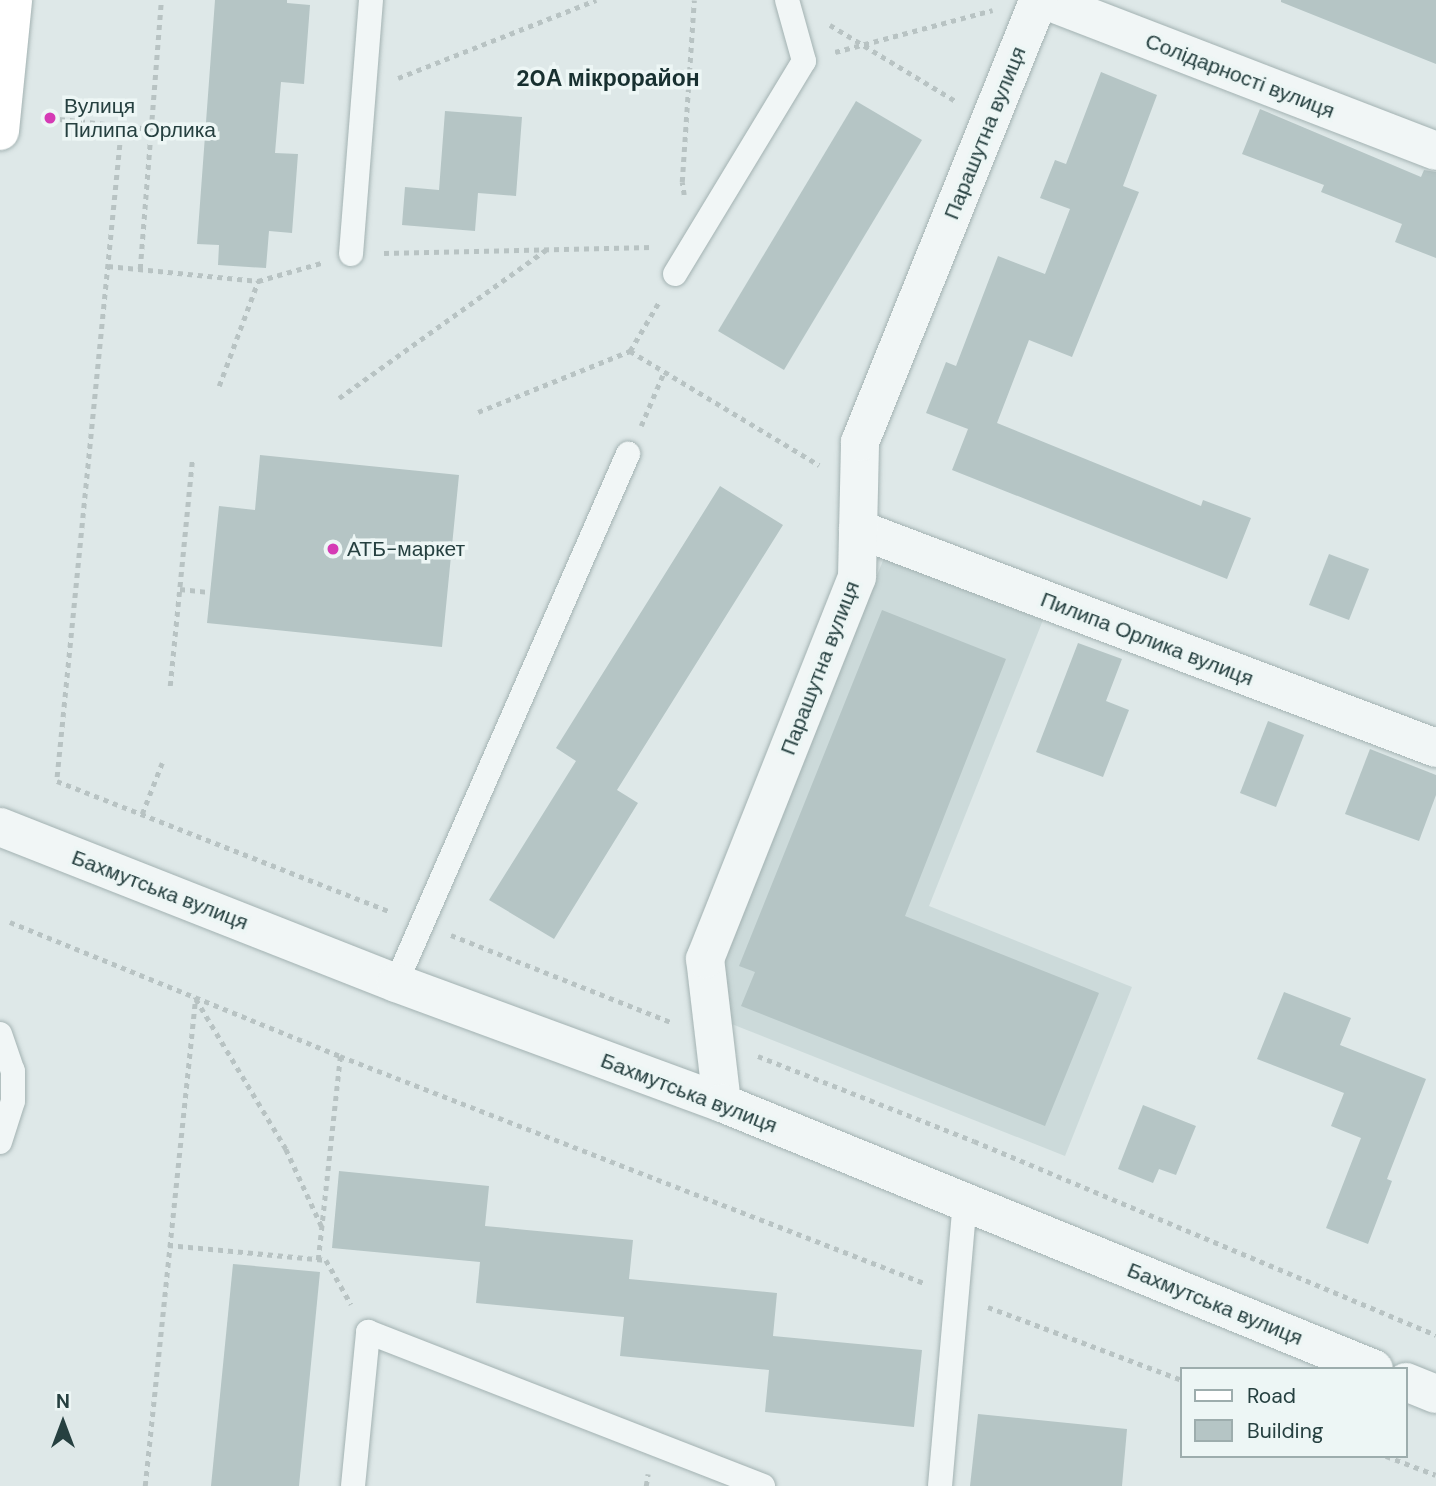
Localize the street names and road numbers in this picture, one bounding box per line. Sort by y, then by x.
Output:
street label: Солідарності вулиця [1142,28,1338,124]
street label: Парашутна вулиця [939,43,1031,223]
street label: Парашутна вулиця [775,578,865,758]
street label: Пилипа Орлика вулиця [1037,587,1257,691]
street label: Бахмутська вулиця [68,845,252,935]
street label: Бахмутська вулиця [597,1048,781,1138]
street label: Бахмутська вулиця [1124,1257,1306,1351]

